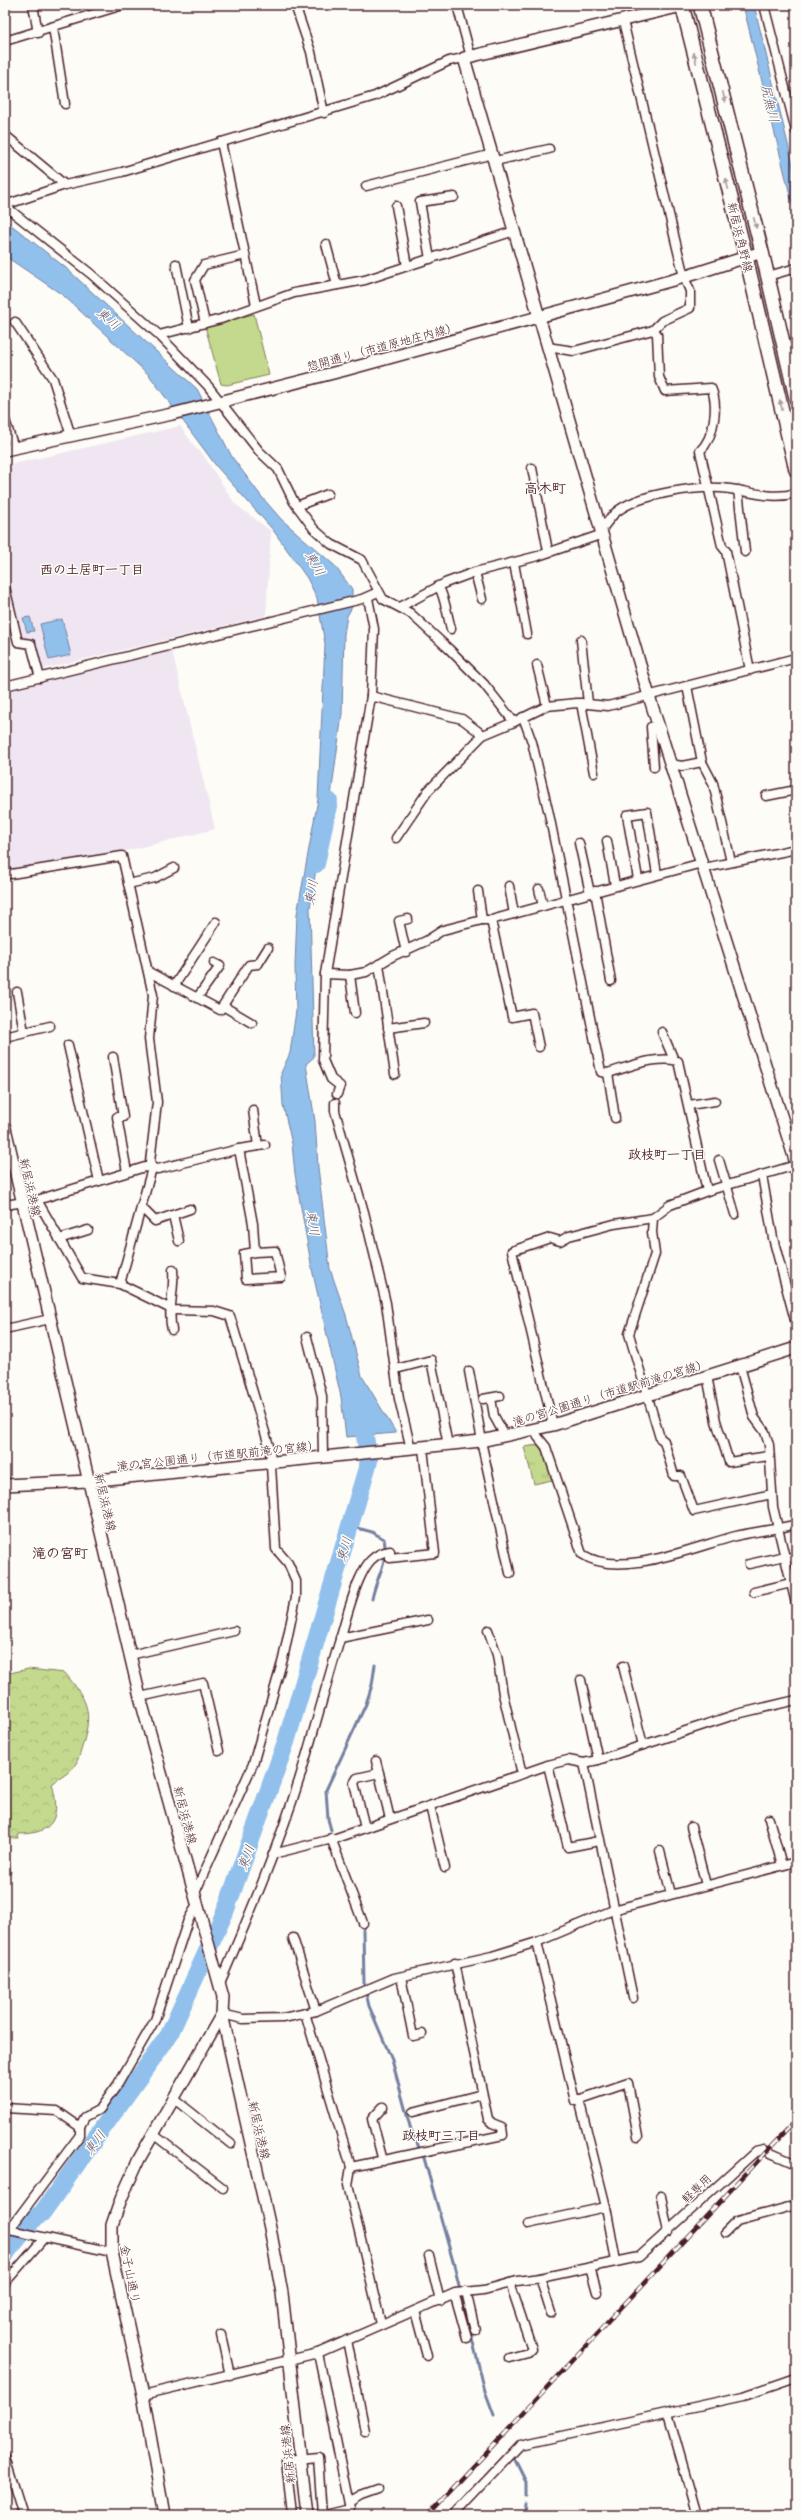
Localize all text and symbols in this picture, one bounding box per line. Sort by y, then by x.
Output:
one-way arrow [692,51,698,64]
water label: 尻無川 [758,82,784,124]
one-way arrow [721,91,727,103]
one-way arrow [724,177,730,190]
street label: 新居浜角野線 [725,200,757,274]
one-way arrow [752,217,758,229]
water label: 東川 [94,303,124,333]
street label: 惣開通り（市道原地庄内線） [305,318,459,374]
one-way arrow [777,399,783,411]
district label: 高木町 [524,478,566,497]
water label: 東川 [302,547,330,579]
district label: 西の土居町一丁目 [40,560,144,577]
water label: 東川 [299,878,321,906]
district label: 政枝町一丁目 [628,1145,706,1162]
street label: 新居浜港線 [16,1156,46,1218]
water label: 東川 [304,1209,324,1237]
street label: 滝の宮公園通り（市道駅前滝の宮線） [510,1355,710,1429]
street label: 滝の宮公園通り（市道駅前滝の宮線） [116,1436,320,1474]
street label: 新居浜港線 [91,1471,121,1533]
water label: 東川 [331,1534,355,1564]
district label: 滝の宮町 [32,1543,88,1562]
street label: 新居浜港線 [171,1784,201,1846]
water label: 東川 [233,1842,257,1872]
street label: 新居浜港線 [245,2099,275,2161]
water label: 東川 [79,2126,109,2158]
district label: 政枝町三丁目 [402,2126,480,2143]
street label: 軽専用 [677,2170,715,2206]
street label: 金子山通り [117,2243,145,2305]
street label: 新居浜港線 [276,2423,298,2485]

